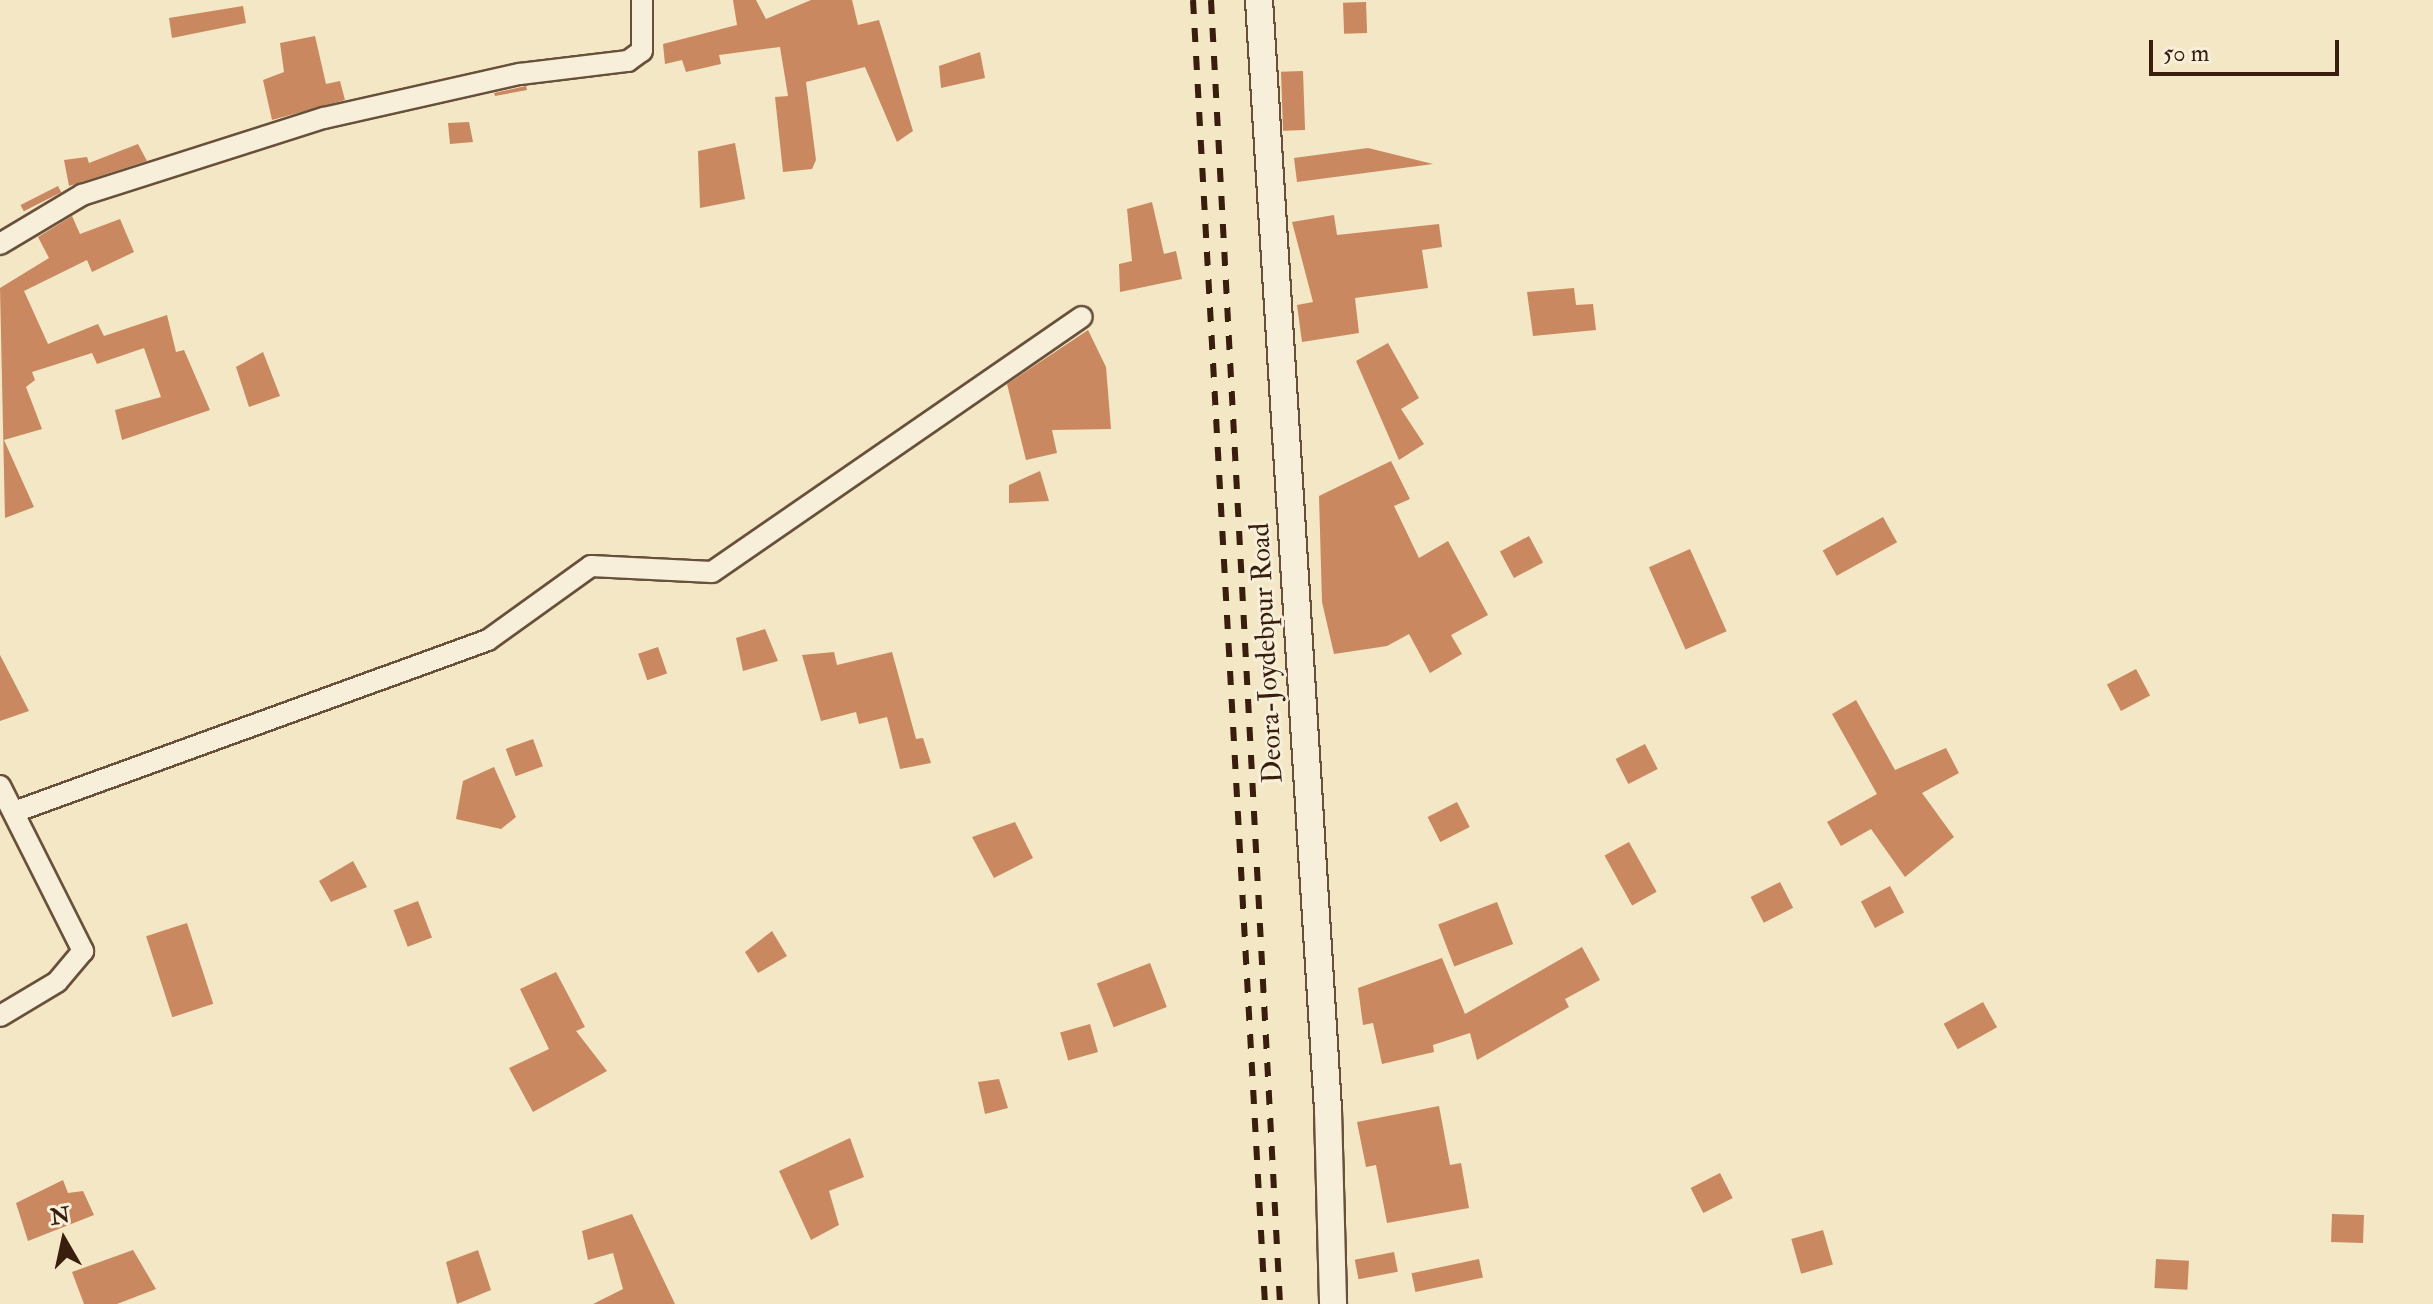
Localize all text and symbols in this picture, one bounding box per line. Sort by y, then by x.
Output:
scale bar [2153,24,2343,74]
text: 50 m [2163,38,2209,69]
street label: Deora-Joydebpur Road [1243,522,1291,784]
north arrow [24,1200,104,1280]
text: N [48,1201,72,1232]

